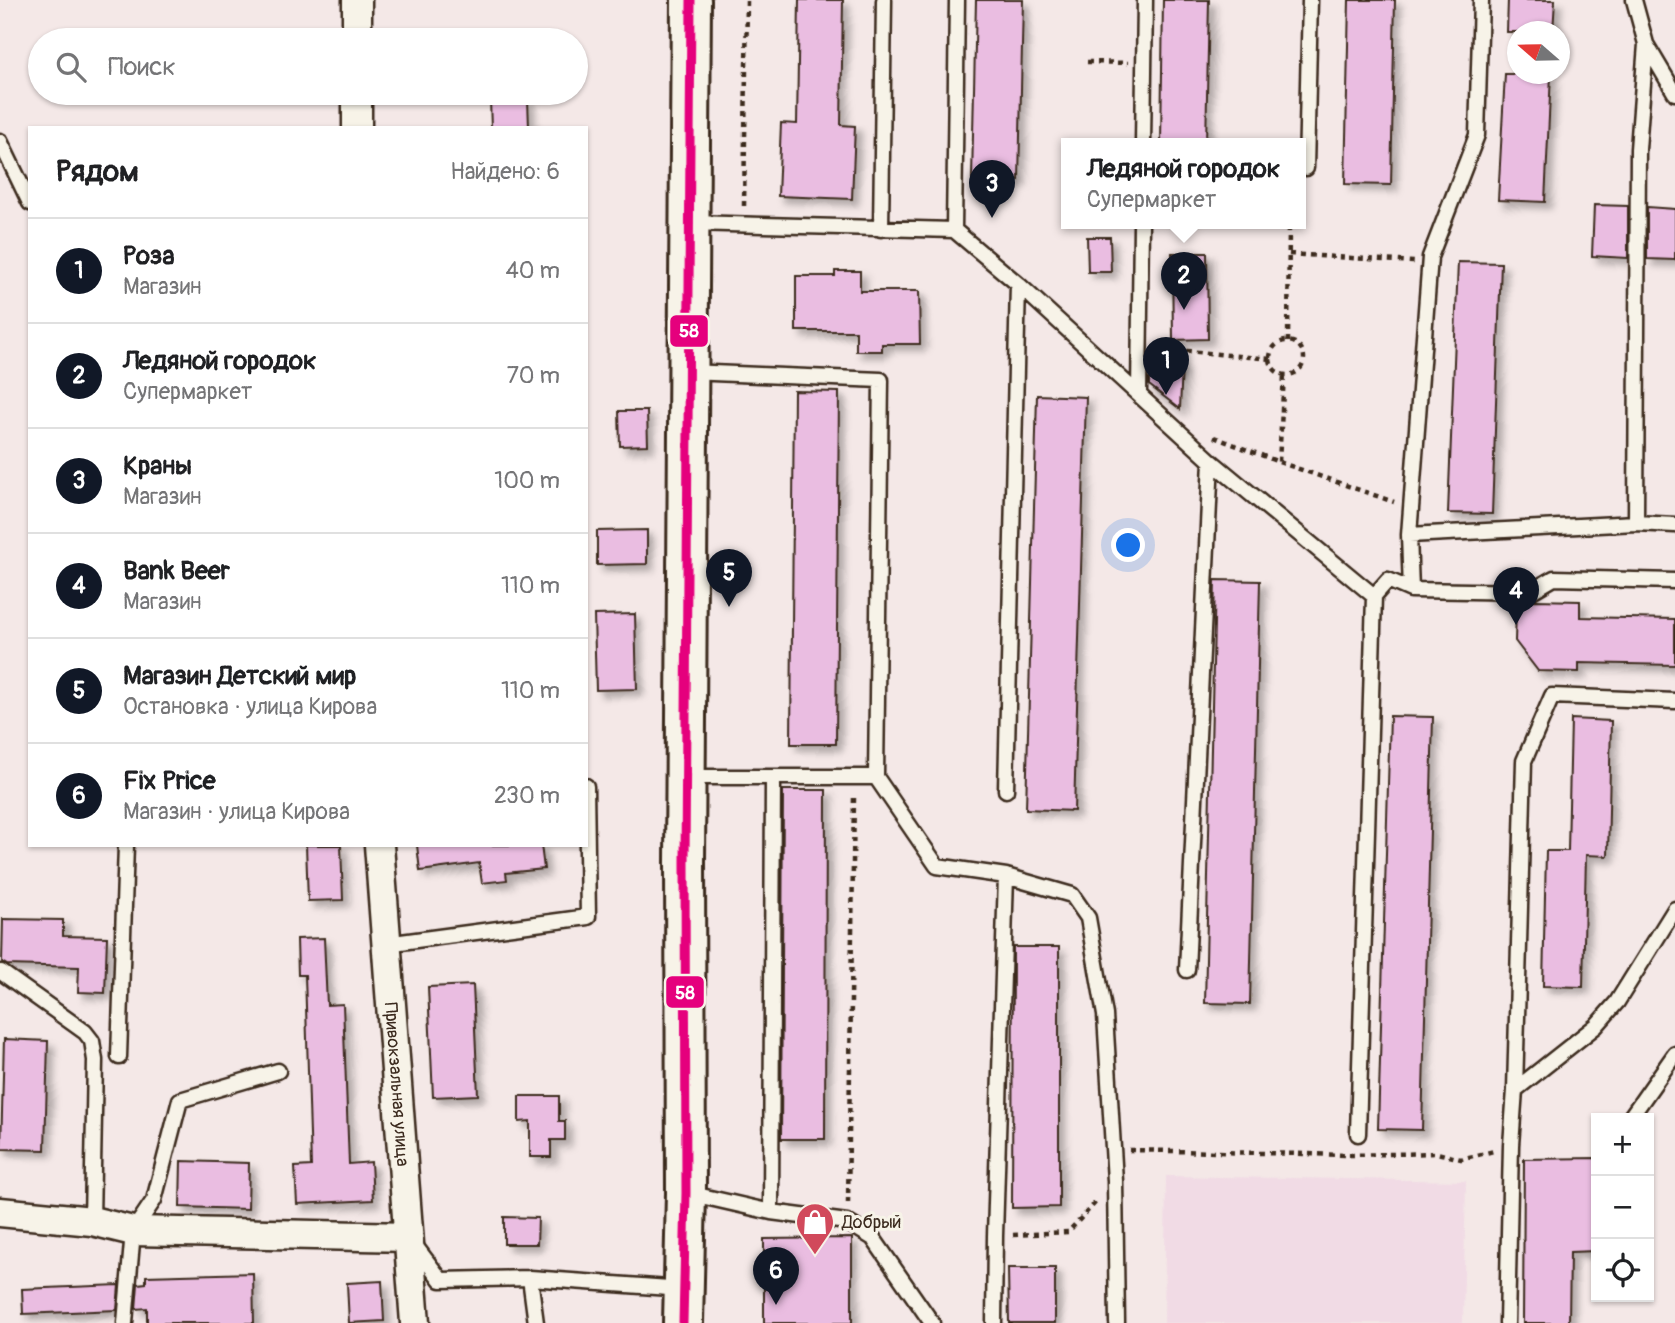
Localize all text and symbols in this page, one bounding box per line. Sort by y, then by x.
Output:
north arrow [1507,21,1570,84]
search box [28,28,588,105]
icon: search [52,48,90,86]
text: Поиск [108,51,176,83]
popup [1061,138,1306,229]
text: Рядом [56,153,139,190]
text: Ледяной городок [1087,153,1280,185]
text: Найдено: 6 [450,157,560,186]
pin: 3 [969,160,1015,218]
text: Супермаркет [1087,185,1216,214]
text: Роза [123,240,175,272]
pin: 2 [1161,252,1207,310]
text: 1 [75,256,84,285]
text: 40 m [506,256,560,285]
text: Магазин [123,272,202,301]
line badge: 58 [669,314,709,348]
text: 58 [679,319,699,343]
pin: 1 [1143,337,1189,395]
text: Ледяной городок [123,345,316,377]
text: 2 [73,361,85,390]
text: 70 m [507,361,560,390]
text: Супермаркет [123,377,252,406]
text: Краны [123,450,192,482]
text: 3 [73,466,85,495]
text: 100 m [494,466,560,495]
text: Магазин [123,482,202,511]
your location [1111,528,1145,562]
pin: 5 [706,549,752,607]
text: Bank Beer [123,555,230,587]
pin: 4 [1493,567,1539,625]
text: 4 [72,571,86,600]
text: 110 m [501,571,560,600]
text: Магазин [123,587,202,616]
text: Магазин Детский мир [123,660,356,692]
text: 5 [73,676,85,705]
text: 110 m [501,676,560,705]
text: Остановка · улица Кирова [123,692,377,721]
text: Fix Price [123,765,216,797]
text: 6 [72,781,86,810]
text: 230 m [494,781,560,810]
text: Магазин · улица Кирова [123,797,350,826]
line badge: 58 [665,975,705,1009]
text: 58 [675,981,695,1005]
street label: Привокзальная улица [379,1001,415,1167]
map controls [1591,1113,1654,1302]
button: + [1591,1113,1654,1176]
button: − [1591,1176,1654,1239]
shop icon: Добрый [794,1201,836,1256]
place label: Добрый [841,1211,902,1234]
button: locate [1591,1239,1654,1302]
pin: 6 [753,1247,799,1305]

